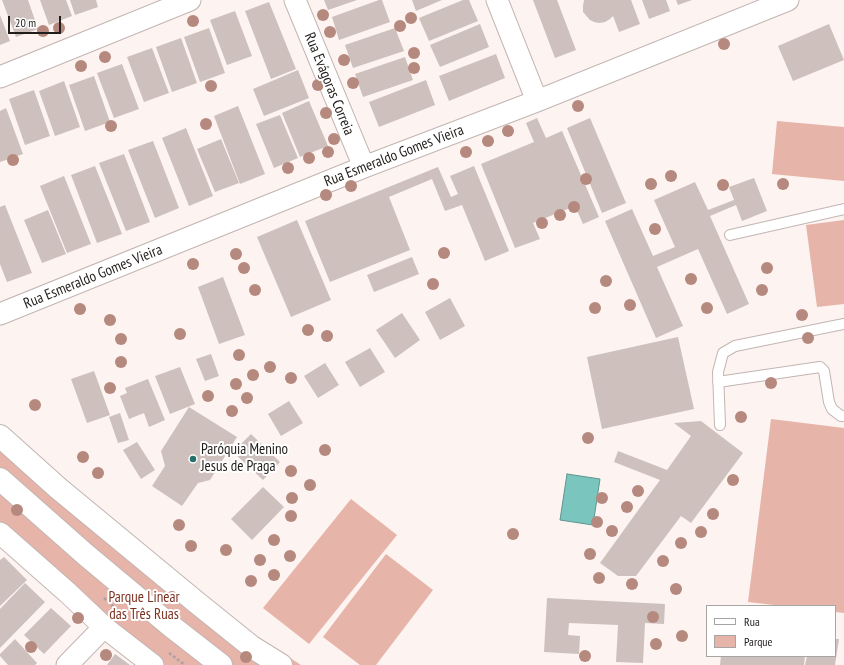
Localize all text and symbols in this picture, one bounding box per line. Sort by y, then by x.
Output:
scale bar [10,8,63,34]
text: 20 m [15,15,36,30]
street label: Rua Evágoras Correia [300,30,358,138]
street label: Rua Esmeraldo Gomes Vieira [322,121,466,191]
street label: Rua Esmeraldo Gomes Vieira [21,241,165,313]
place label: Paróquia Menino Jesus de Praga [201,441,288,476]
marker: Paróquia Menino Jesus de Praga [188,454,198,464]
park label: Parque Linear das Três Ruas [108,589,180,624]
legend [706,605,836,657]
text: Rua [744,614,760,629]
text: Parque [744,634,773,649]

